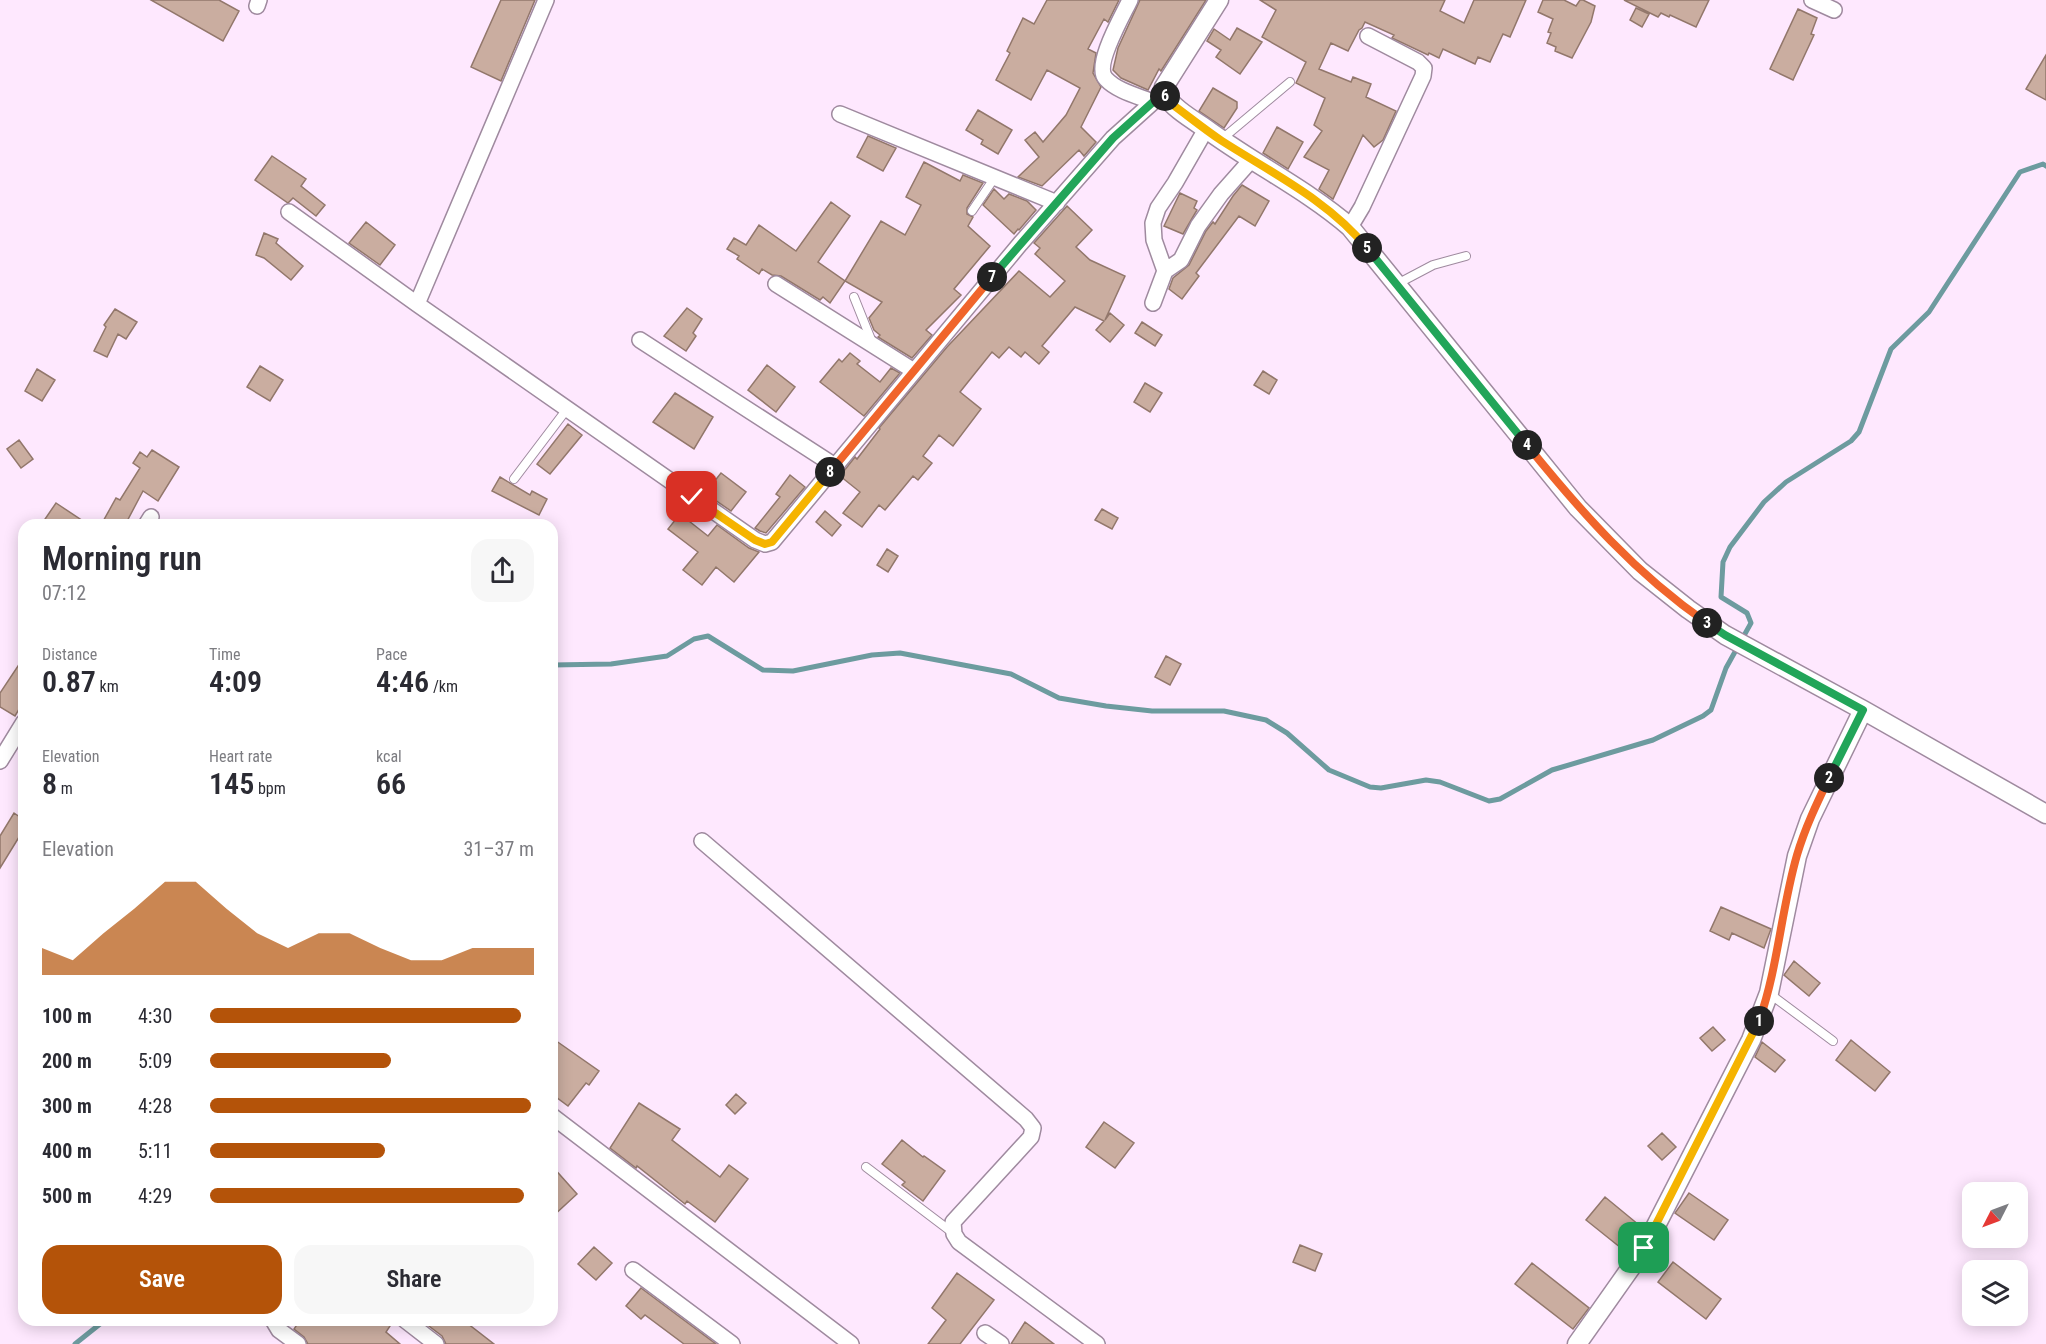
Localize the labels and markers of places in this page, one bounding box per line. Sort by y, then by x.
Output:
pin: 6 [1150,81,1180,111]
pin: 5 [1352,233,1382,263]
pin: 7 [977,262,1007,292]
pin: 4 [1512,430,1542,460]
pin: 8 [815,457,845,487]
pin [666,471,717,522]
pin: 3 [1692,608,1722,638]
pin: 2 [1814,763,1844,793]
pin: 1 [1744,1006,1774,1036]
pin [1618,1222,1669,1273]

